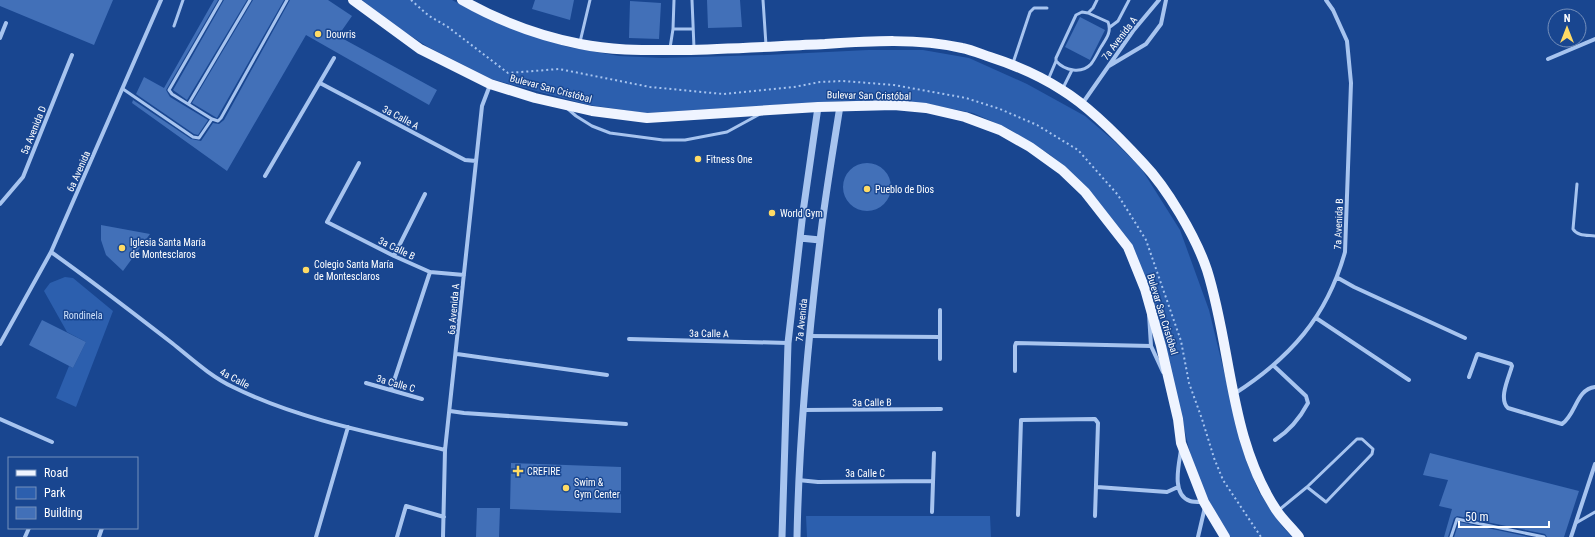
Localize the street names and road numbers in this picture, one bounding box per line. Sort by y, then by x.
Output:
street label: 7a Avenida A [1100,14,1139,62]
street label: Bulevar San Cristóbal [509,72,593,105]
street label: Bulevar San Cristóbal [827,89,911,102]
street label: 3a Calle A [381,103,421,132]
street label: 5a Avenida D [19,104,48,156]
street label: 6a Avenida [65,149,92,193]
street label: 7a Avenida B [1332,198,1345,250]
street label: 3a Calle B [377,235,417,262]
street label: Bulevar San Cristóbal [1145,272,1180,356]
street label: 6a Avenida A [446,283,461,335]
street label: 7a Avenida [794,298,809,342]
street label: 3a Calle A [689,328,729,339]
street label: 4a Calle [218,366,252,391]
street label: 3a Calle C [375,373,417,394]
street label: 3a Calle B [852,397,892,408]
street label: 3a Calle C [845,468,885,479]

